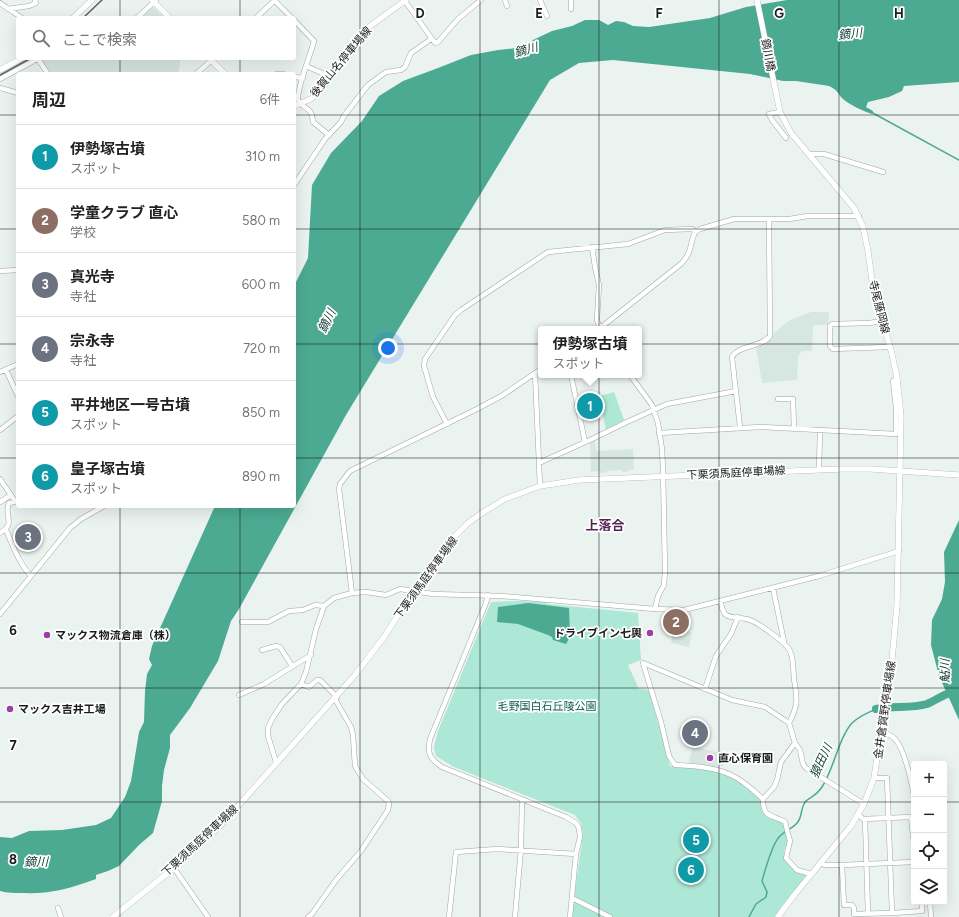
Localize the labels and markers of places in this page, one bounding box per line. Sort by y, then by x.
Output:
pin: 1 [577,391,603,421]
pin: 3 [15,522,41,552]
pin: 2 [663,607,689,637]
place label: ドライブイン七輿 [554,627,642,640]
marker: ドライブイン七輿 [645,628,655,638]
place label: マックス物流倉庫（株） [55,629,176,642]
marker: マックス物流倉庫（株） [42,630,52,640]
place label: マックス吉井工場 [18,703,106,716]
marker: マックス吉井工場 [5,704,15,714]
pin: 4 [682,718,708,748]
place label: 直心保育園 [718,752,773,765]
marker: 直心保育園 [705,753,715,763]
pin: 5 [683,825,709,855]
pin: 6 [678,855,704,885]

